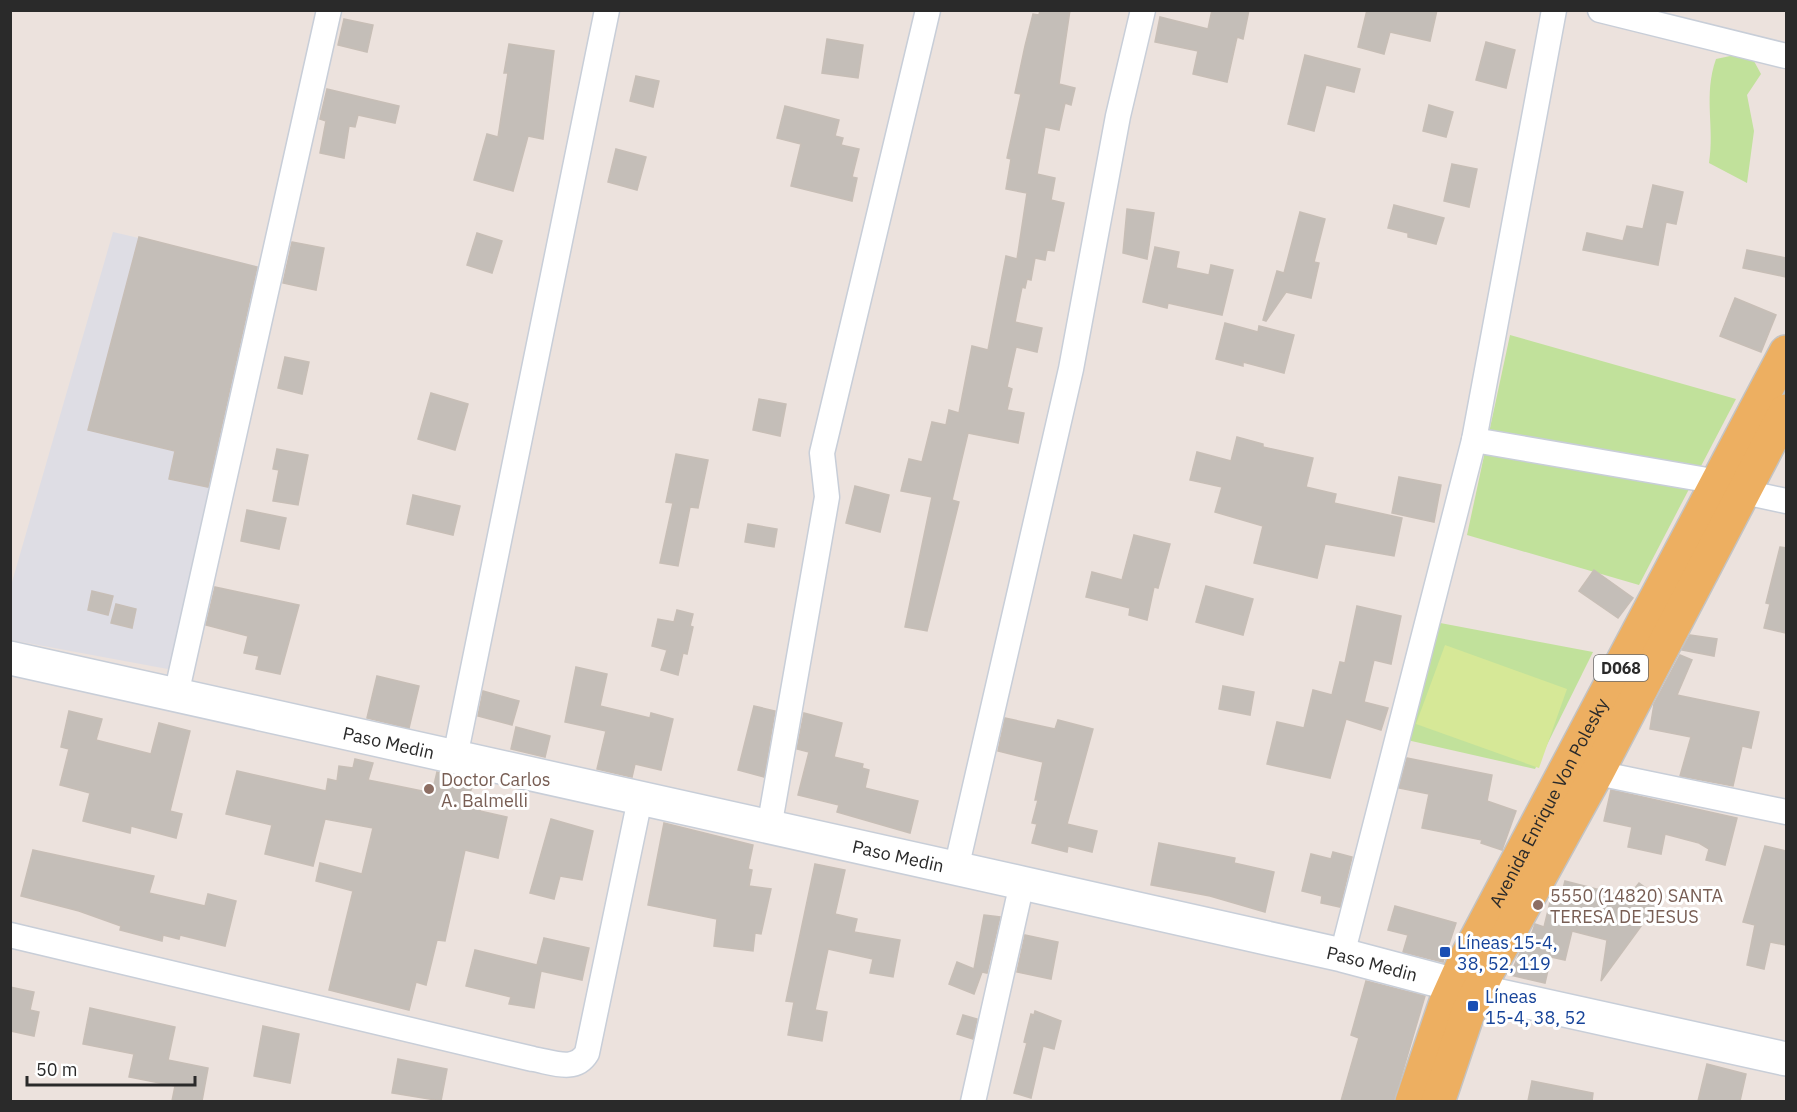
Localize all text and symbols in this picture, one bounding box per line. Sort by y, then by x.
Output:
road number: D068 [1594,655,1648,681]
street label: Avenida Enrique Von Polesky [1484,694,1613,911]
street label: Paso Medin [341,721,437,764]
place label: Doctor Carlos A. Balmelli [441,768,551,812]
marker: Doctor Carlos A. Balmelli [422,782,436,796]
street label: Paso Medin [850,834,946,877]
place label: 5550 (14820) SANTA TERESA DE JESUS [1550,884,1724,928]
marker: 5550 (14820) SANTA TERESA DE JESUS [1531,898,1545,912]
place label: Líneas 15-4, 38, 52, 119 [1457,931,1558,975]
street label: Paso Medin [1325,940,1420,986]
marker: Líneas 15-4, 38, 52, 119 [1438,945,1452,959]
place label: Líneas 15-4, 38, 52 [1485,985,1586,1029]
marker: Líneas 15-4, 38, 52 [1466,999,1480,1013]
scale bar [27,1049,195,1087]
text: 50 m [36,1058,78,1081]

